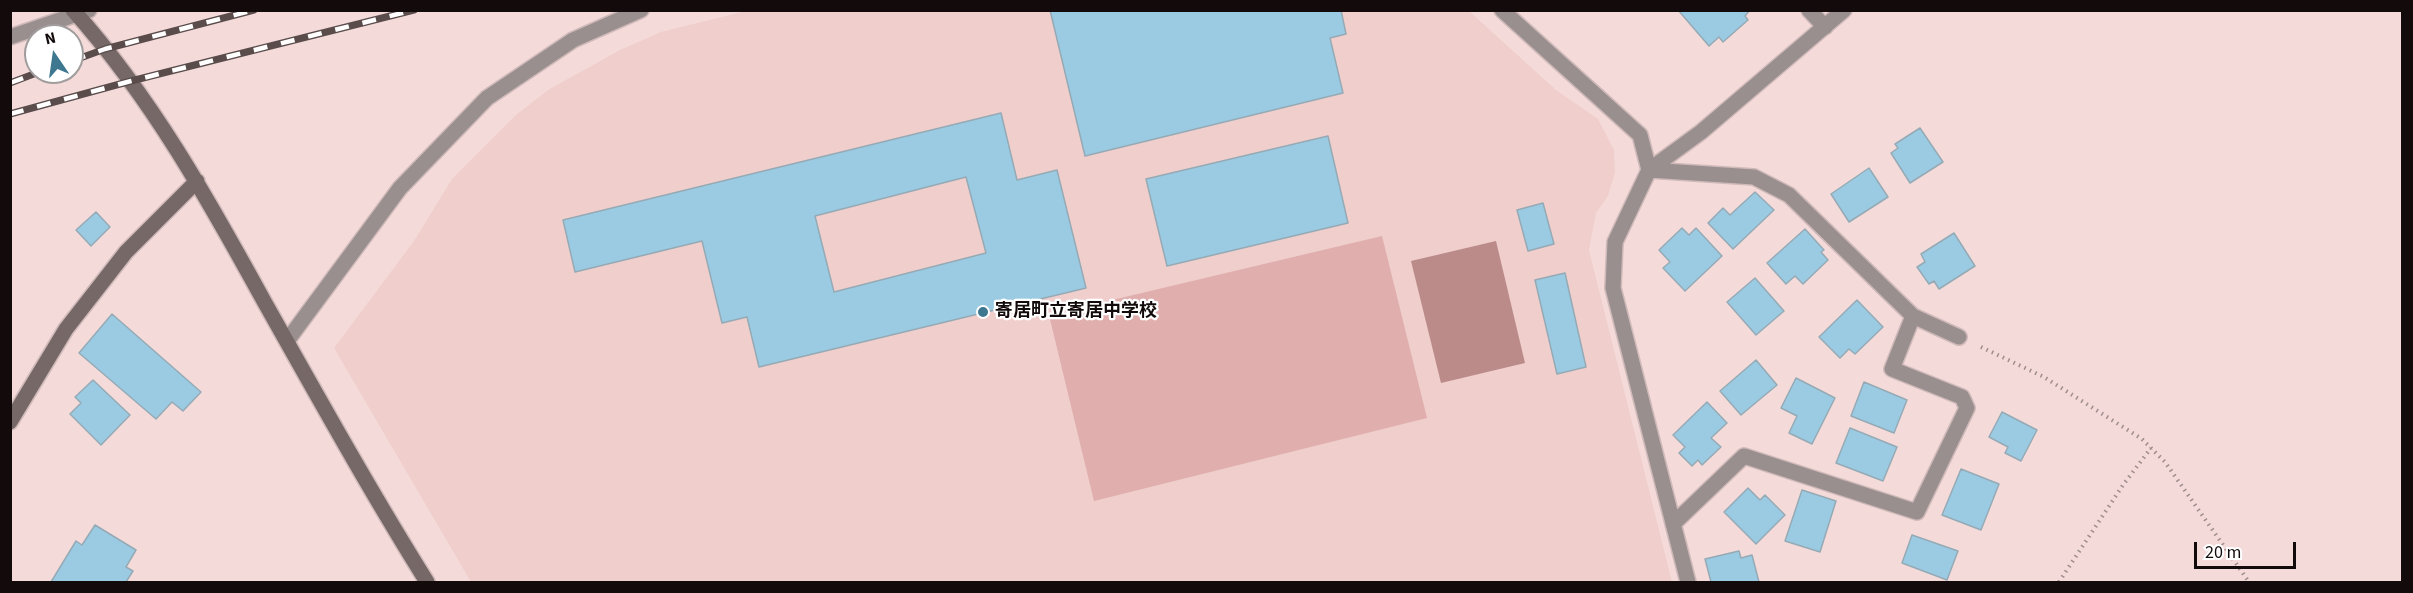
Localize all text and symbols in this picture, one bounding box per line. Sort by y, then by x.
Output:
north arrow [24,24,84,84]
text: N [43,26,58,50]
place label: 寄居町立寄居中学校 [995,301,1157,323]
marker: 寄居町立寄居中学校 [976,305,990,319]
scale bar [2197,530,2299,568]
text: 20 m [2205,540,2241,565]

